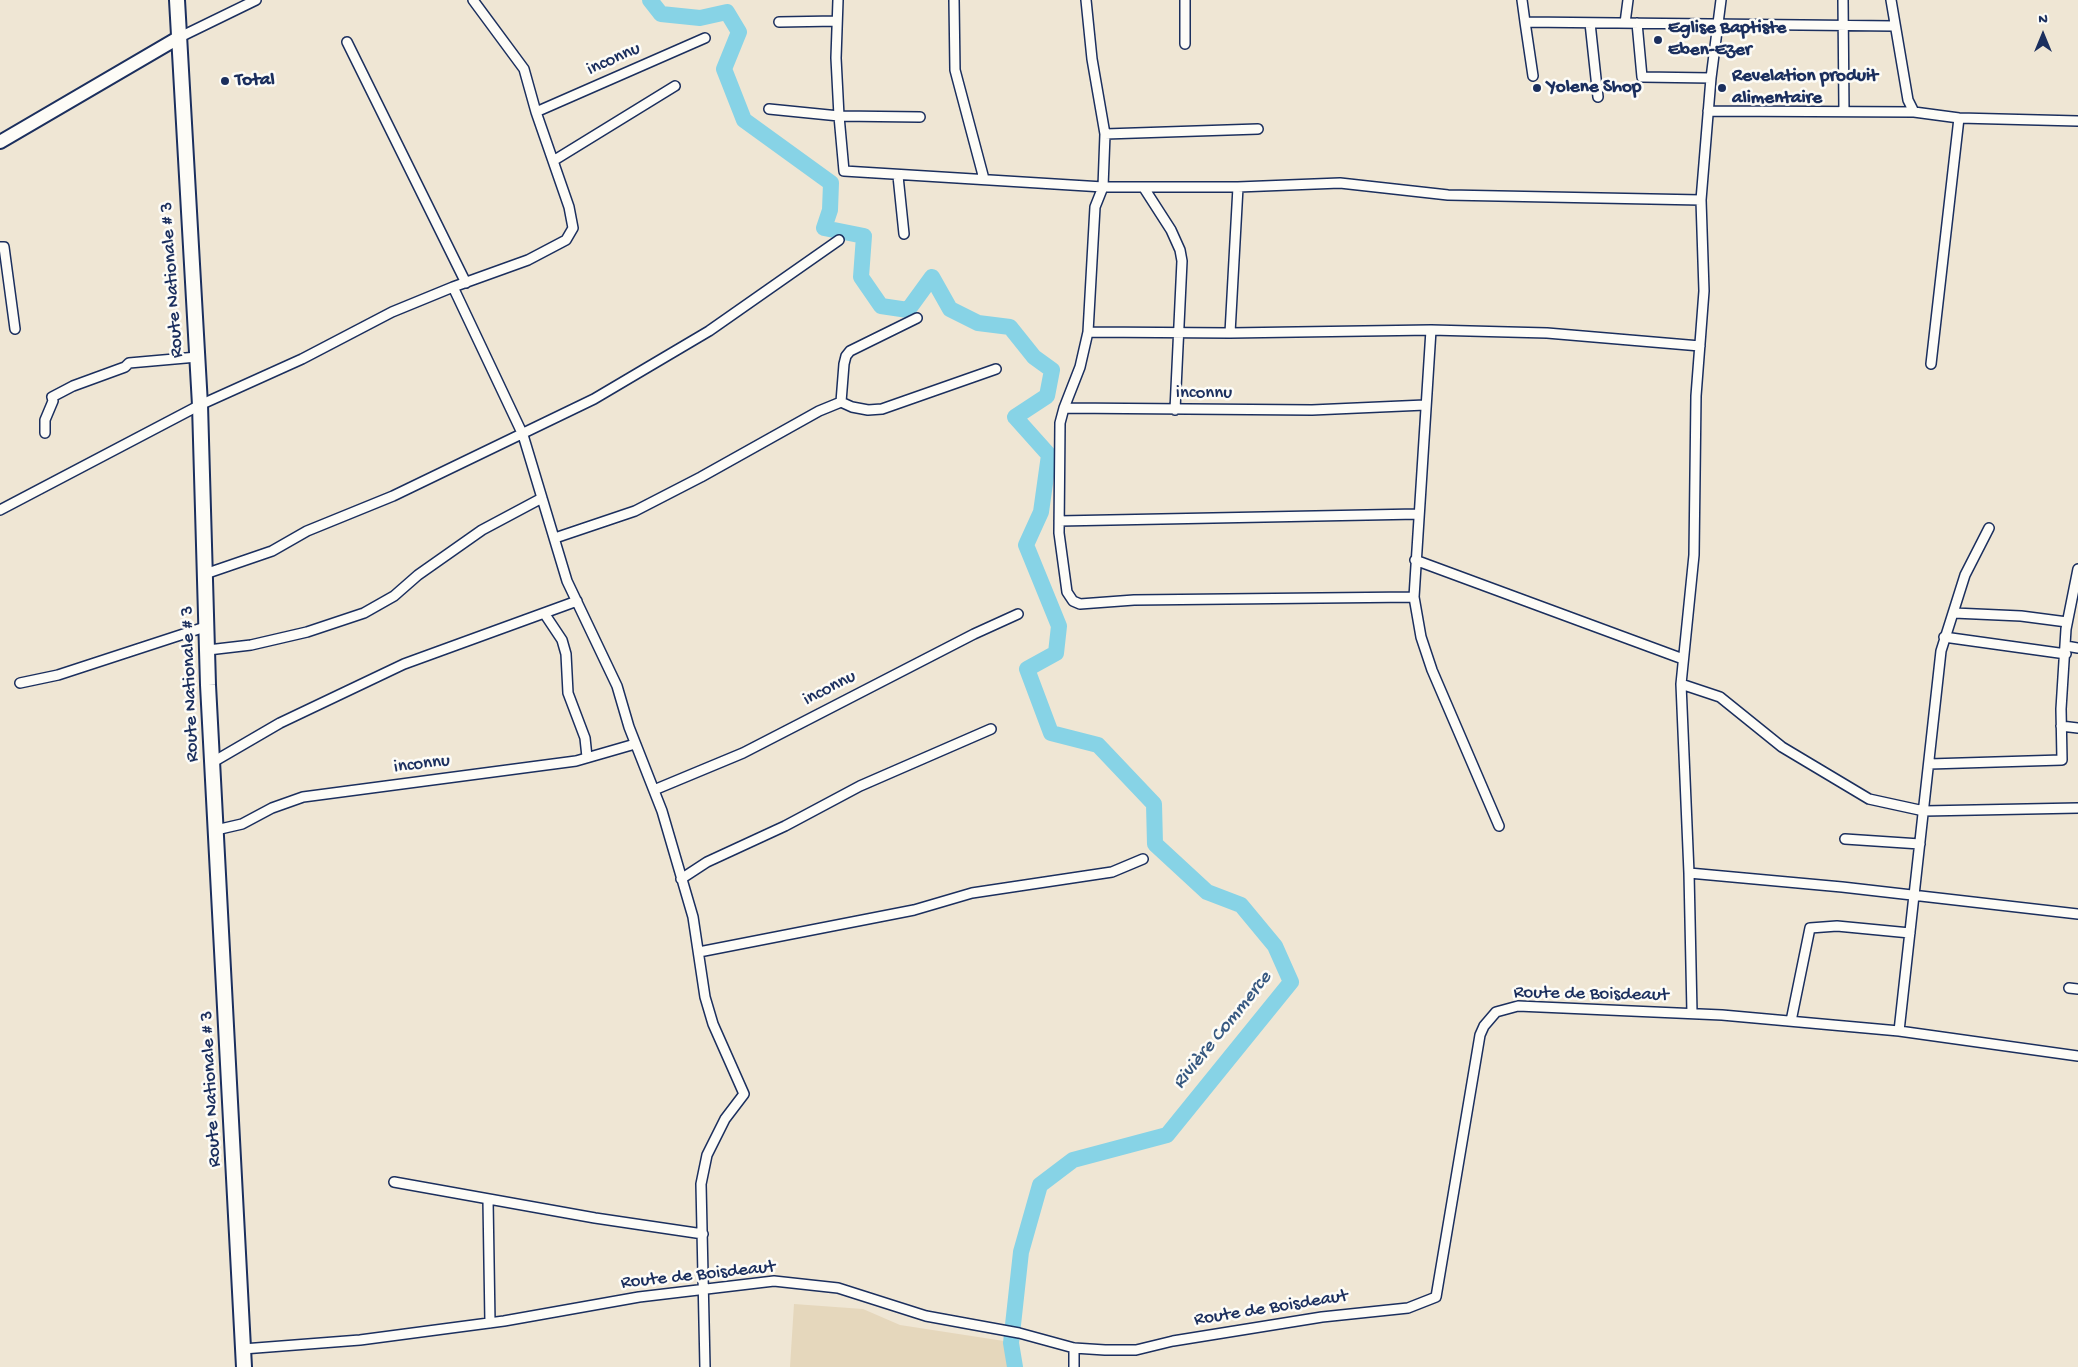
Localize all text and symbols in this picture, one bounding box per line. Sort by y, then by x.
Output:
north arrow [2018,10,2068,60]
text: N [2038,11,2048,28]
place label: Eglise Baptiste Eben-Ezer [1668,18,1786,62]
marker: Eglise Baptiste Eben-Ezer [1652,34,1664,46]
street label: inconnu [584,38,644,82]
place label: Revelation produit alimentaire [1732,66,1878,110]
place label: Total [235,70,275,92]
marker: Total [219,75,231,87]
place label: Yolene Shop [1547,77,1641,99]
marker: Yolene Shop [1531,82,1543,94]
marker: Revelation produit alimentaire [1716,82,1728,94]
street label: Route Nationale # 3 [156,201,190,359]
street label: inconnu [1176,383,1232,405]
street label: Route Nationale # 3 [177,605,205,763]
street label: inconnu [800,666,860,712]
street label: inconnu [393,750,451,780]
water label: Rivière Commerce [1168,967,1278,1095]
street label: Route de Boisdeaut [1513,982,1669,1008]
street label: Route Nationale # 3 [197,1010,227,1168]
street label: Route de Boisdeaut [620,1257,776,1295]
street label: Route de Boisdeaut [1193,1286,1349,1332]

